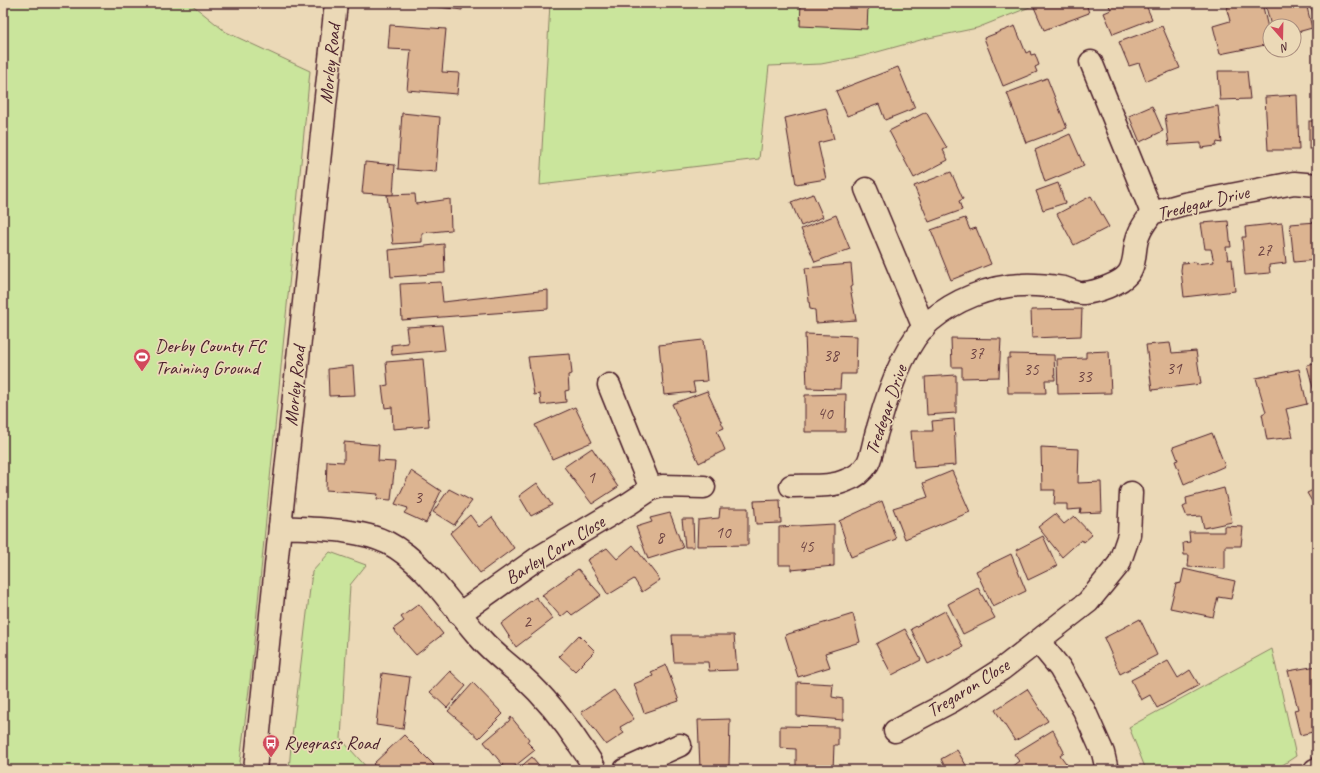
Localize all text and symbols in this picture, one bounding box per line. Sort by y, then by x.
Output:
north arrow [1262,18,1302,58]
street label: Morley Road [314,19,346,105]
text: N [1278,40,1291,56]
street label: Tredegar Drive [1155,180,1253,226]
house number: 27 [1256,240,1273,261]
place label: Derby County FC Training Ground [155,334,268,380]
street label: Morley Road [279,341,311,427]
house number: 37 [968,343,985,364]
house number: 38 [823,345,841,366]
sports icon: Derby County FC Training Ground [132,347,152,372]
house number: 31 [1166,358,1183,379]
house number: 35 [1023,359,1040,380]
street label: Tredegar Drive [859,360,913,458]
house number: 33 [1076,366,1093,387]
house number: 40 [817,403,834,424]
house number: 1 [587,467,596,488]
house number: 3 [414,487,423,508]
street label: Barley Corn Close [501,509,611,590]
house number: 10 [715,522,732,543]
house number: 8 [656,527,666,548]
house number: 45 [798,536,815,557]
house number: 2 [523,611,532,632]
street label: Tregaron Close [922,652,1015,723]
place label: Ryegrass Road [284,731,381,755]
bus stop icon: Ryegrass Road [261,733,281,758]

